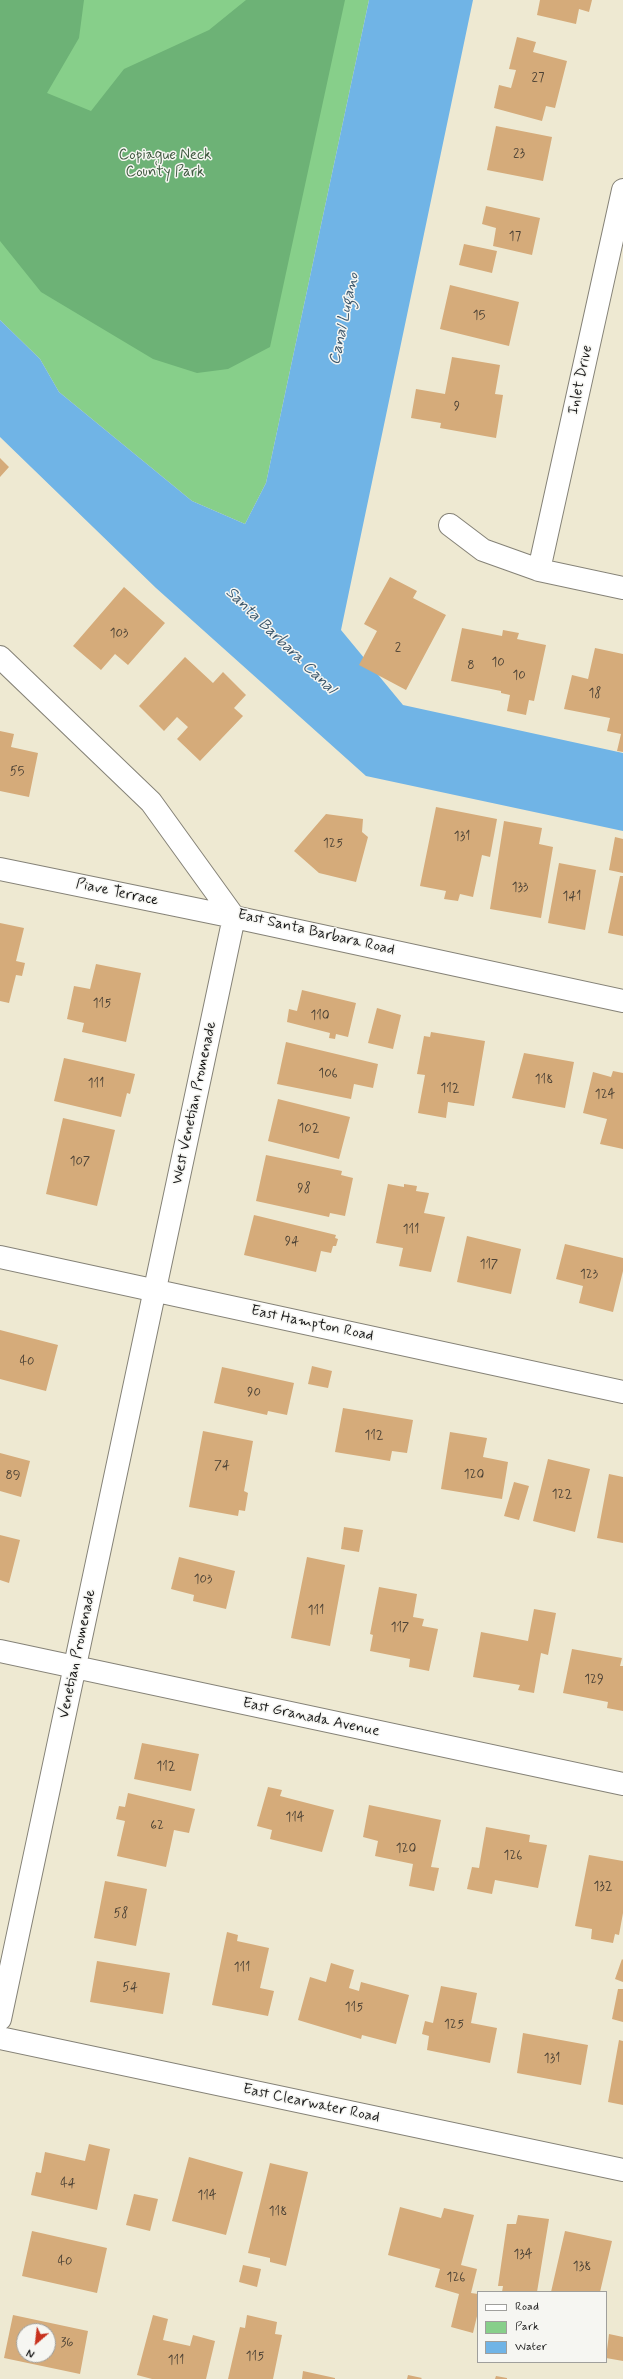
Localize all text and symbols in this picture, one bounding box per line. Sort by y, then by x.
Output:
house number: 27 [532,70,544,86]
house number: 23 [513,146,525,162]
park label: Copiague Neck County Park [119,147,211,182]
house number: 17 [509,229,521,245]
water label: Canal Lugano [326,271,364,367]
house number: 15 [473,308,485,324]
street label: Inlet Drive [565,344,597,416]
house number: 9 [454,399,460,415]
water label: Santa Barbara Canal [221,583,339,699]
house number: 103 [110,626,128,642]
house number: 2 [395,640,401,656]
house number: 10 [491,655,505,671]
house number: 8 [467,658,475,674]
house number: 10 [512,668,526,684]
house number: 18 [589,686,601,702]
house number: 55 [10,764,24,780]
house number: 131 [454,829,470,845]
house number: 125 [323,836,343,852]
street label: Piave Terrace [74,875,160,911]
house number: 133 [512,880,528,896]
house number: 141 [563,889,581,905]
street label: East Santa Barbara Road [236,906,396,960]
house number: 115 [93,996,111,1012]
house number: 110 [310,1008,330,1024]
street label: West Venetian Promenade [169,1020,221,1186]
house number: 106 [318,1066,338,1082]
house number: 118 [535,1072,553,1088]
house number: 111 [88,1076,104,1092]
house number: 112 [440,1081,460,1097]
house number: 124 [595,1087,615,1103]
house number: 102 [299,1121,319,1137]
house number: 107 [70,1154,90,1170]
house number: 98 [297,1181,311,1197]
house number: 111 [403,1222,419,1238]
house number: 94 [285,1234,299,1250]
house number: 117 [480,1257,498,1273]
house number: 123 [580,1267,598,1283]
street label: East Hampton Road [249,1302,375,1346]
house number: 40 [19,1354,35,1370]
house number: 90 [247,1385,261,1401]
house number: 112 [364,1428,384,1444]
house number: 74 [214,1458,230,1474]
house number: 120 [464,1467,484,1483]
house number: 89 [5,1468,21,1484]
house number: 122 [552,1487,572,1503]
house number: 103 [194,1572,212,1588]
street label: Venetian Promenade [56,1588,100,1720]
house number: 111 [308,1603,324,1619]
house number: 117 [391,1620,409,1636]
house number: 129 [584,1672,604,1688]
street label: East Granada Avenue [241,1695,381,1741]
house number: 112 [156,1759,176,1775]
house number: 114 [285,1810,305,1826]
house number: 62 [150,1818,164,1834]
house number: 120 [396,1841,416,1857]
house number: 126 [504,1848,522,1864]
house number: 132 [593,1879,613,1895]
house number: 58 [114,1906,128,1922]
house number: 111 [234,1960,250,1976]
house number: 54 [122,1980,138,1996]
house number: 115 [345,2000,363,2016]
house number: 125 [444,2017,464,2033]
house number: 131 [544,2051,560,2067]
street label: East Clearwater Road [241,2081,381,2127]
house number: 44 [60,2176,76,2192]
house number: 114 [197,2188,217,2204]
house number: 118 [269,2204,287,2220]
house number: 134 [514,2247,532,2263]
house number: 40 [57,2254,73,2270]
house number: 138 [573,2259,591,2275]
house number: 126 [447,2270,465,2286]
legend [477,2291,607,2363]
text: Road [515,2299,539,2315]
text: Park [515,2319,539,2335]
north arrow [16,2323,56,2363]
house number: 36 [60,2335,74,2351]
text: Water [515,2339,547,2355]
text: N [24,2345,37,2361]
house number: 115 [246,2349,264,2365]
house number: 111 [168,2353,184,2369]

